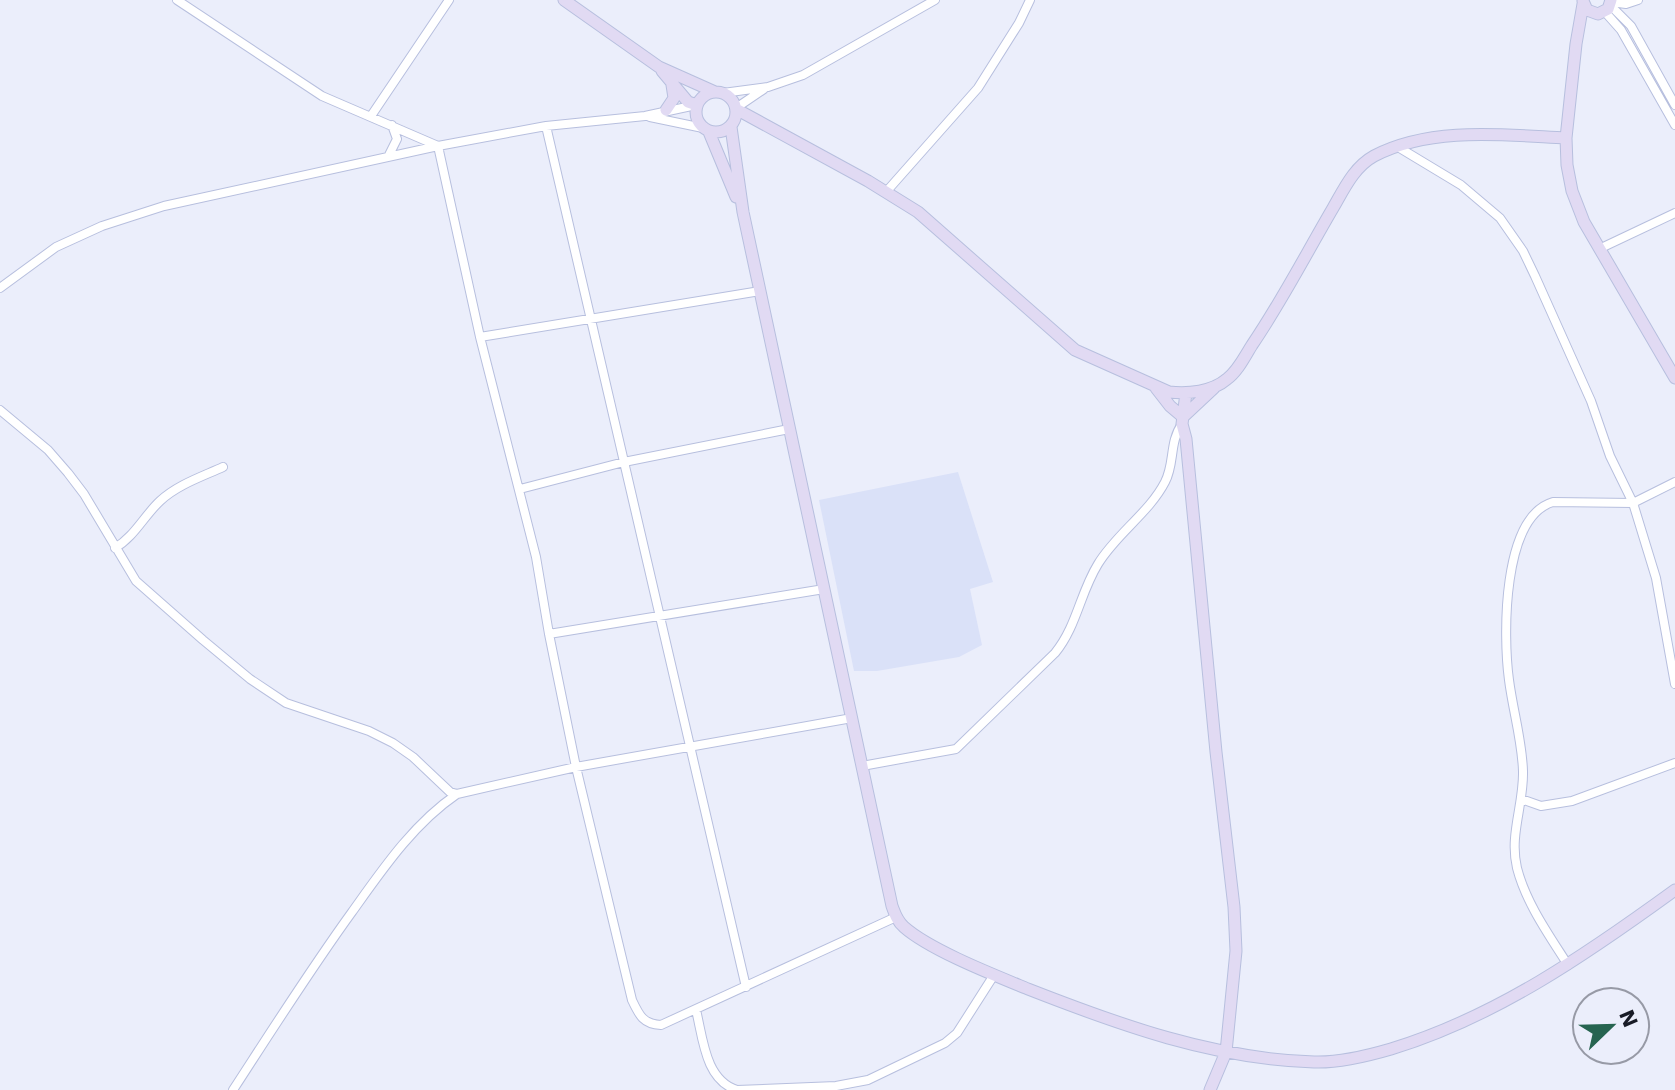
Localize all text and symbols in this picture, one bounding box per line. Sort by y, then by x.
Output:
north arrow [1571,986,1651,1066]
text: N [1614,1006,1644,1031]

